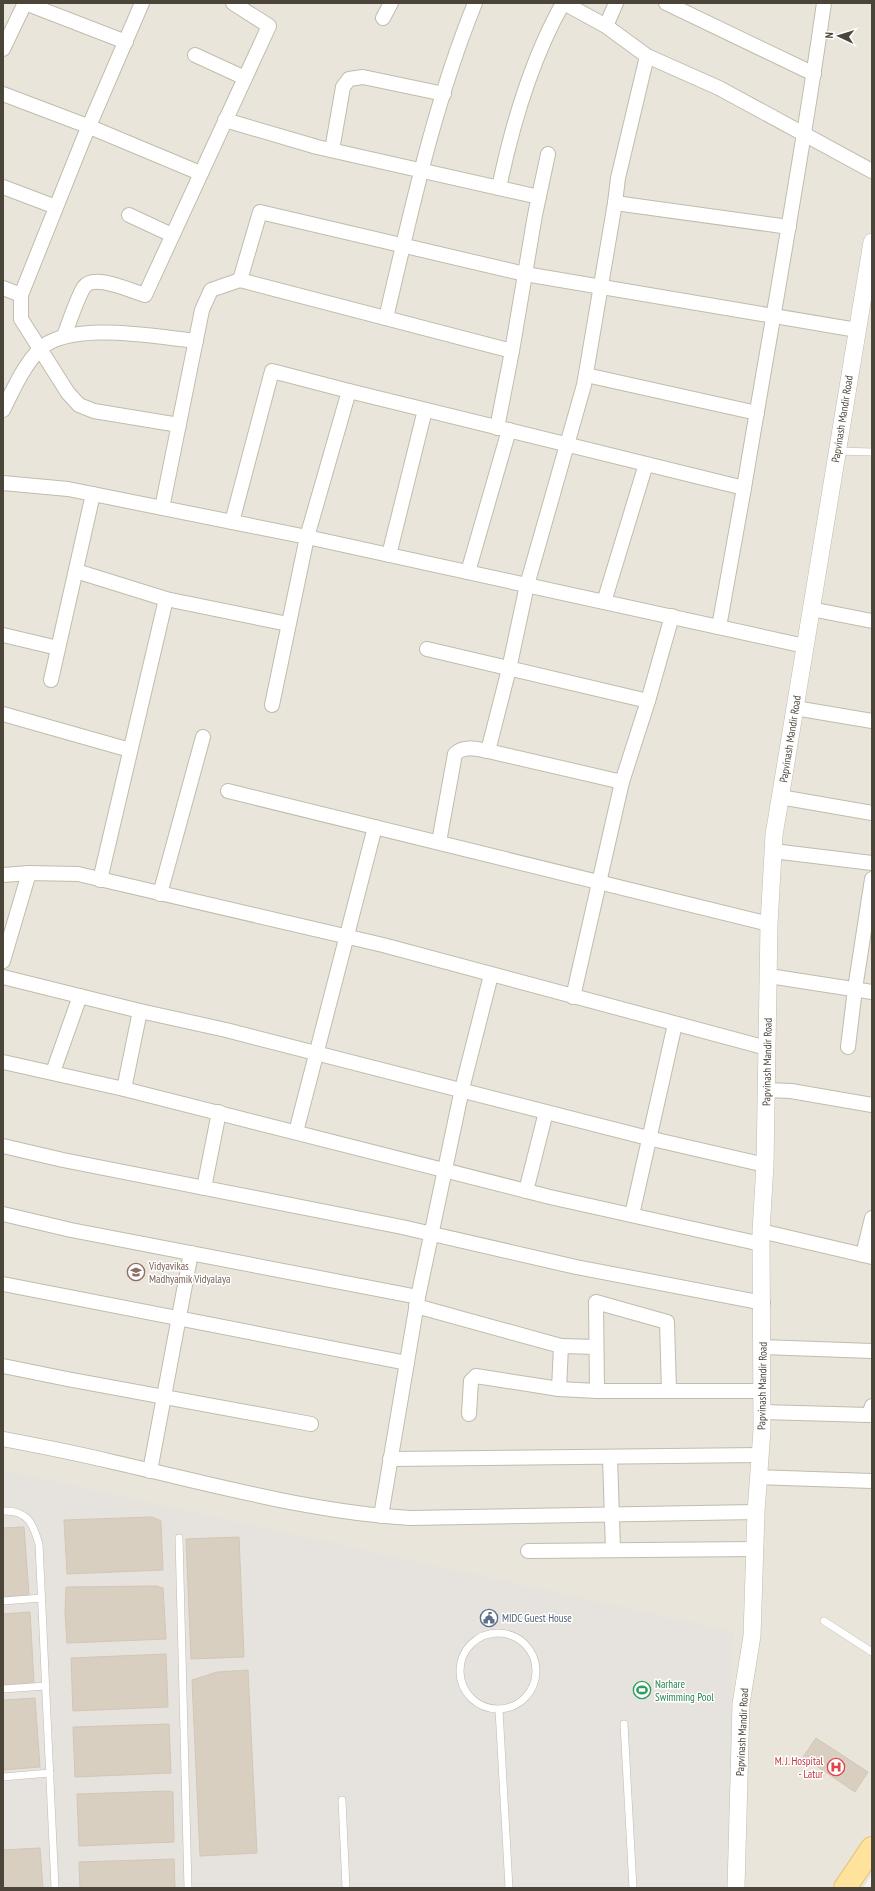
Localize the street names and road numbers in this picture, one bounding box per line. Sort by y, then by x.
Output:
street label: Papvinash Mandir Road [828,374,856,464]
street label: Papvinash Mandir Road [776,694,804,784]
street label: Papvinash Mandir Road [759,1018,775,1106]
street label: Papvinash Mandir Road [754,1342,770,1430]
street label: Papvinash Mandir Road [733,1687,751,1776]

